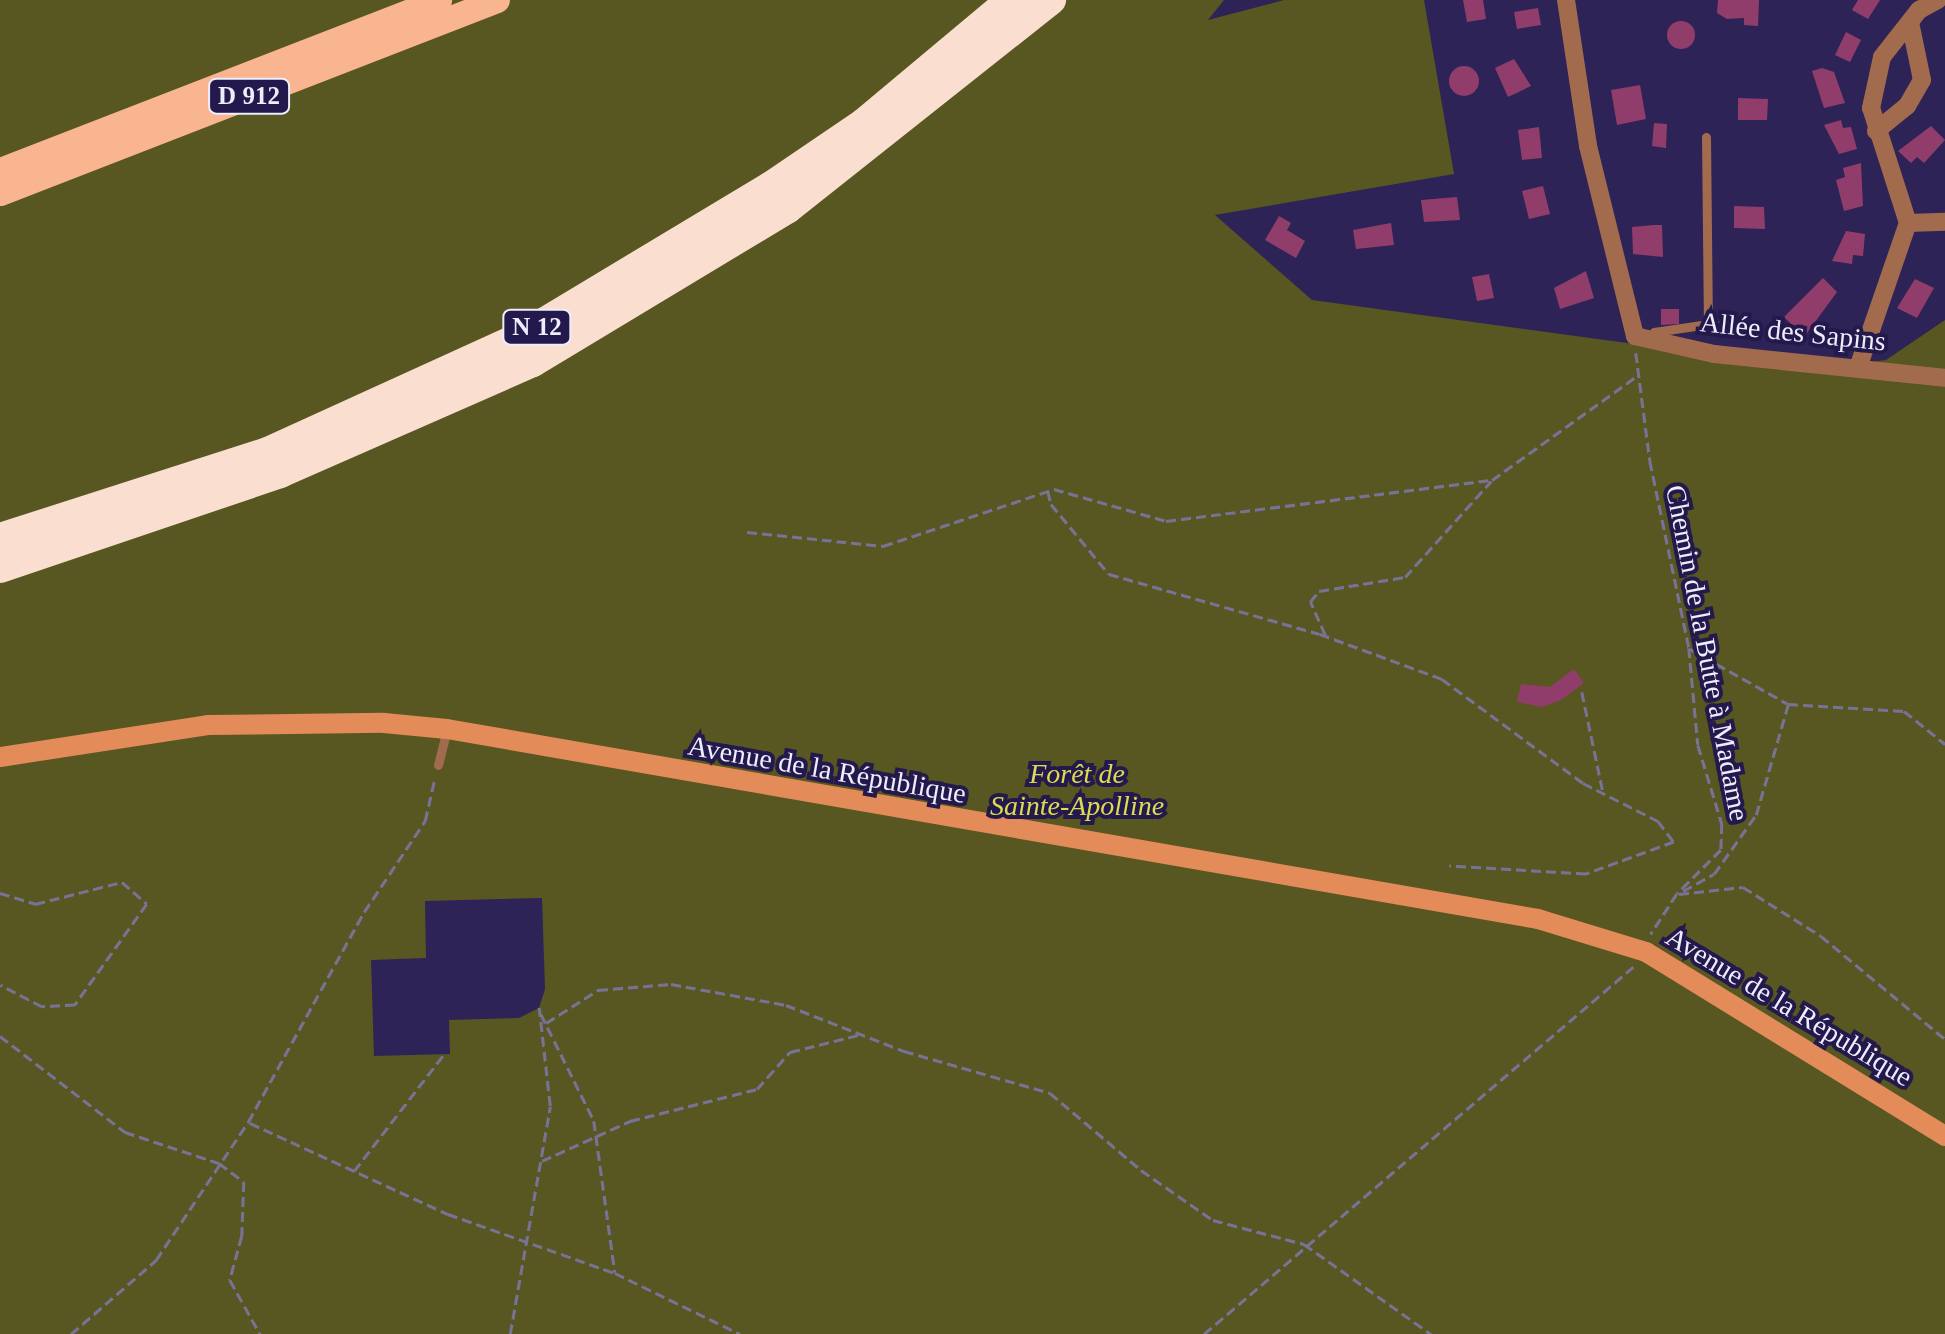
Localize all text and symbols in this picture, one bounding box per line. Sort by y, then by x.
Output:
road number: D 912 [206,76,292,116]
street label: Allée des Sapins [1698,306,1888,358]
road number: N 12 [502,307,572,347]
street label: Chemin de la Butte à Madame [1658,482,1756,824]
street label: Avenue de la République [685,729,969,811]
park label: Forêt de Sainte-Apolline [990,757,1164,823]
street label: Avenue de la République [1660,920,1918,1094]

